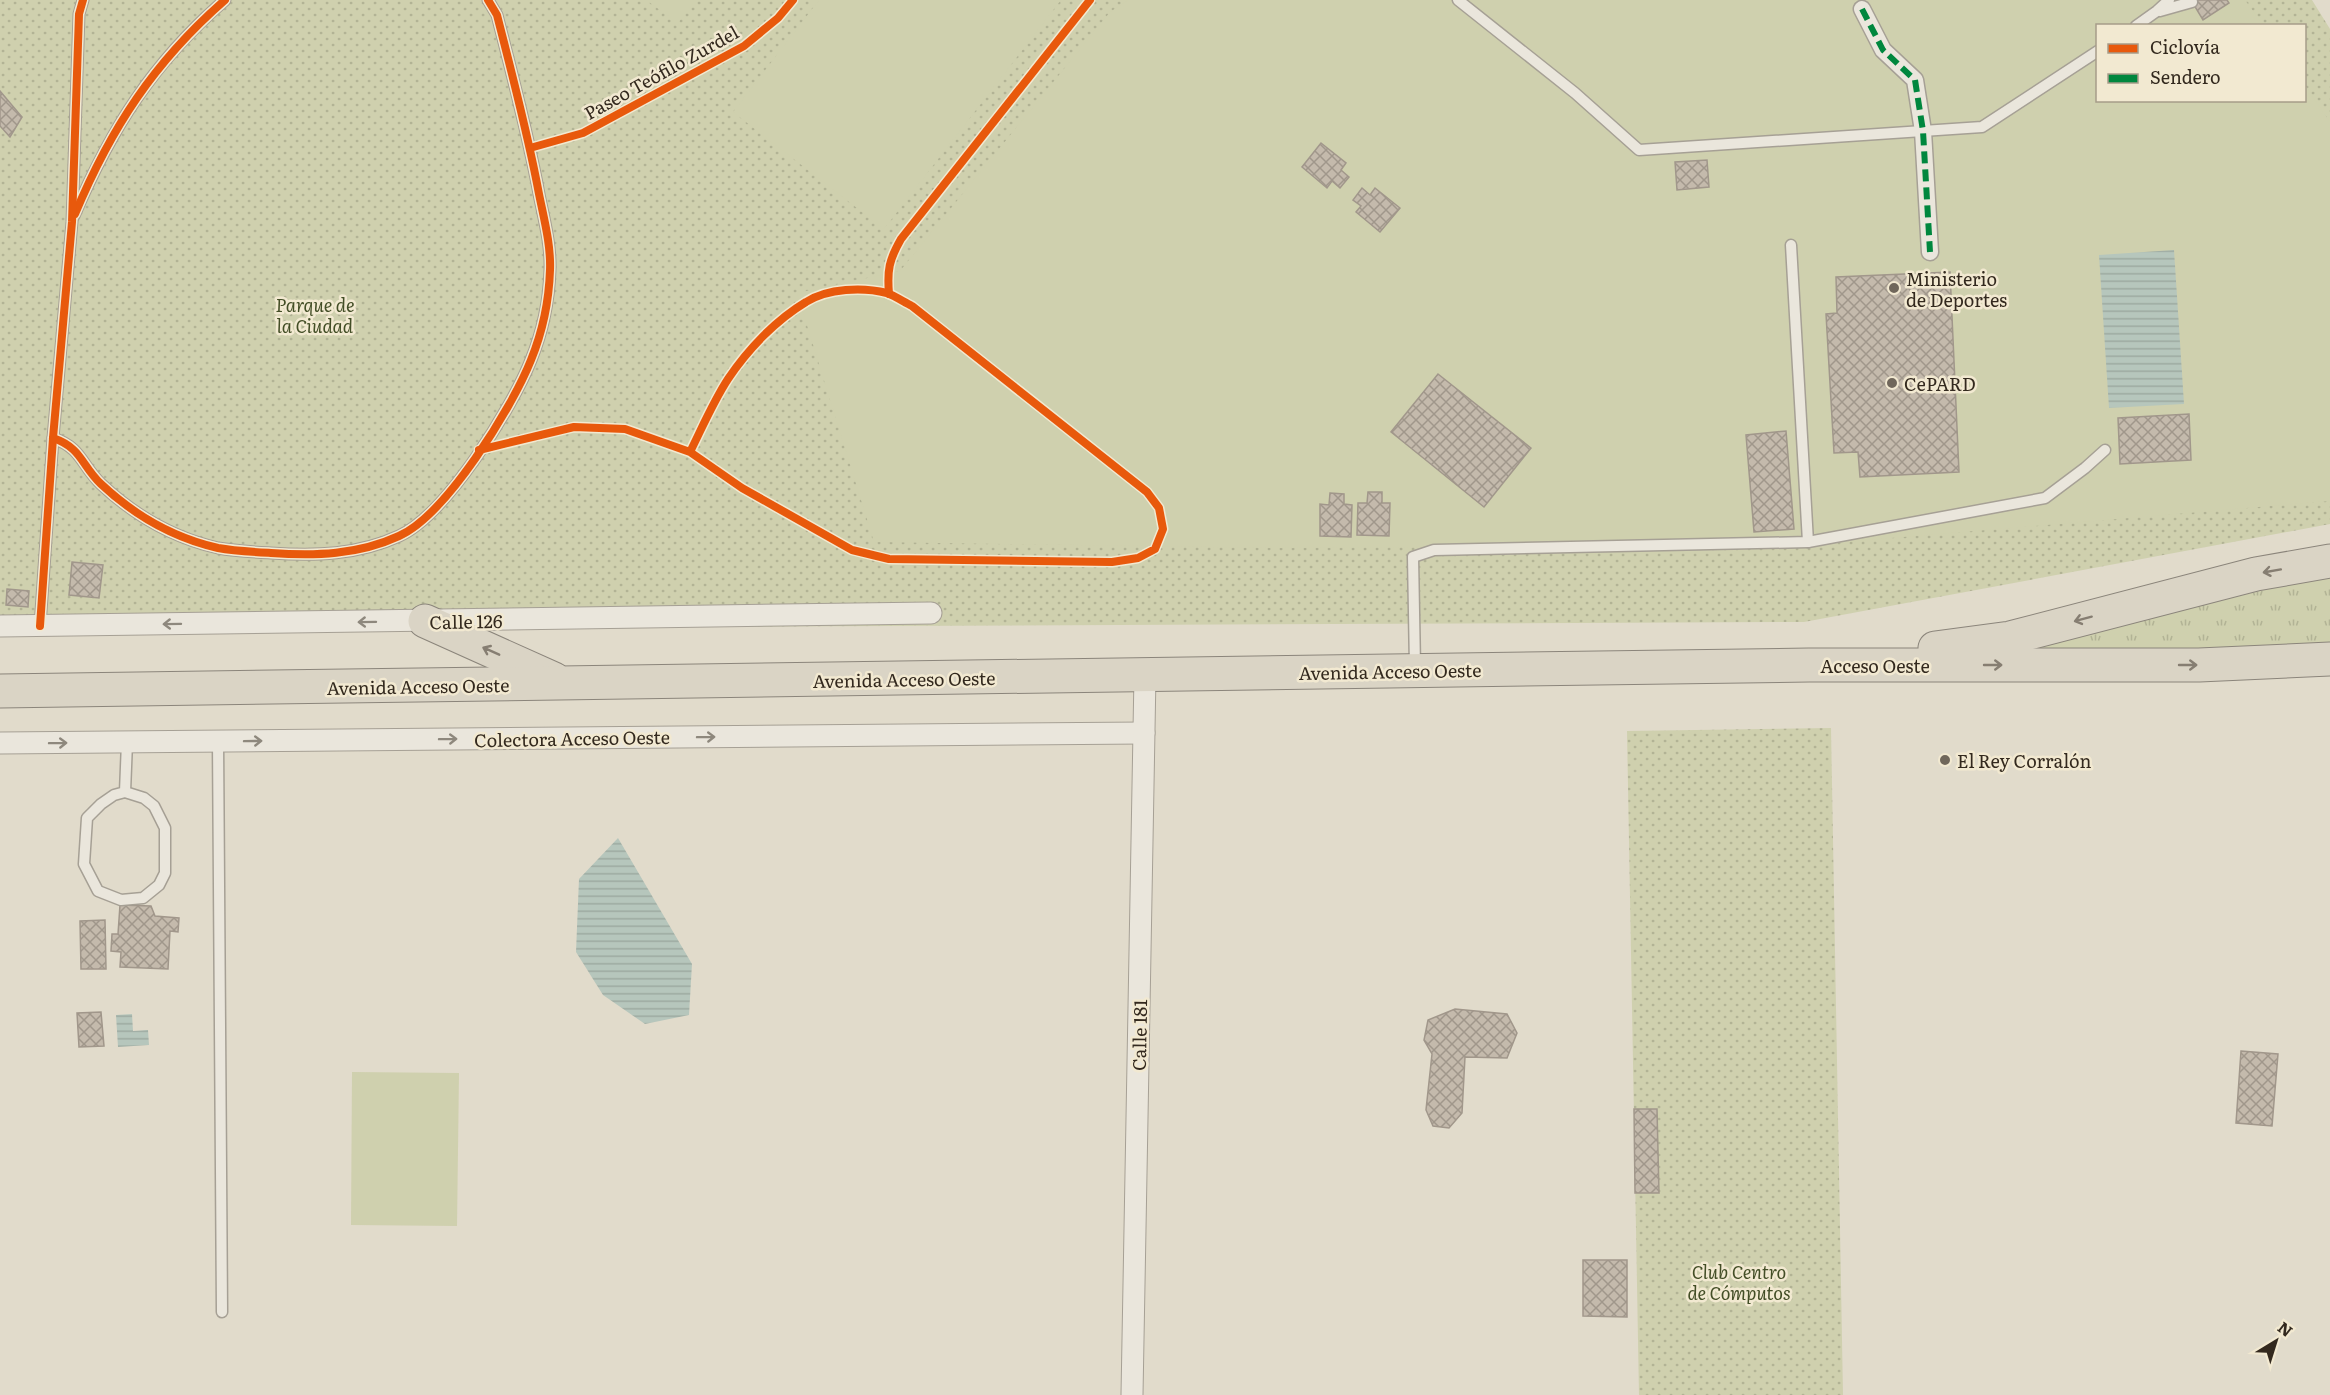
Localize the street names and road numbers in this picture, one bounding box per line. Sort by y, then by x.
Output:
street label: Paseo Teófilo Zurdel [579,18,743,126]
street label: Calle 126 [429,607,503,635]
street label: Acceso Oeste [1820,652,1930,679]
street label: Avenida Acceso Oeste [1298,656,1482,686]
street label: Avenida Acceso Oeste [812,664,996,694]
street label: Avenida Acceso Oeste [326,671,510,701]
street label: Colectora Acceso Oeste [474,723,670,753]
street label: Calle 181 [1125,999,1153,1071]

